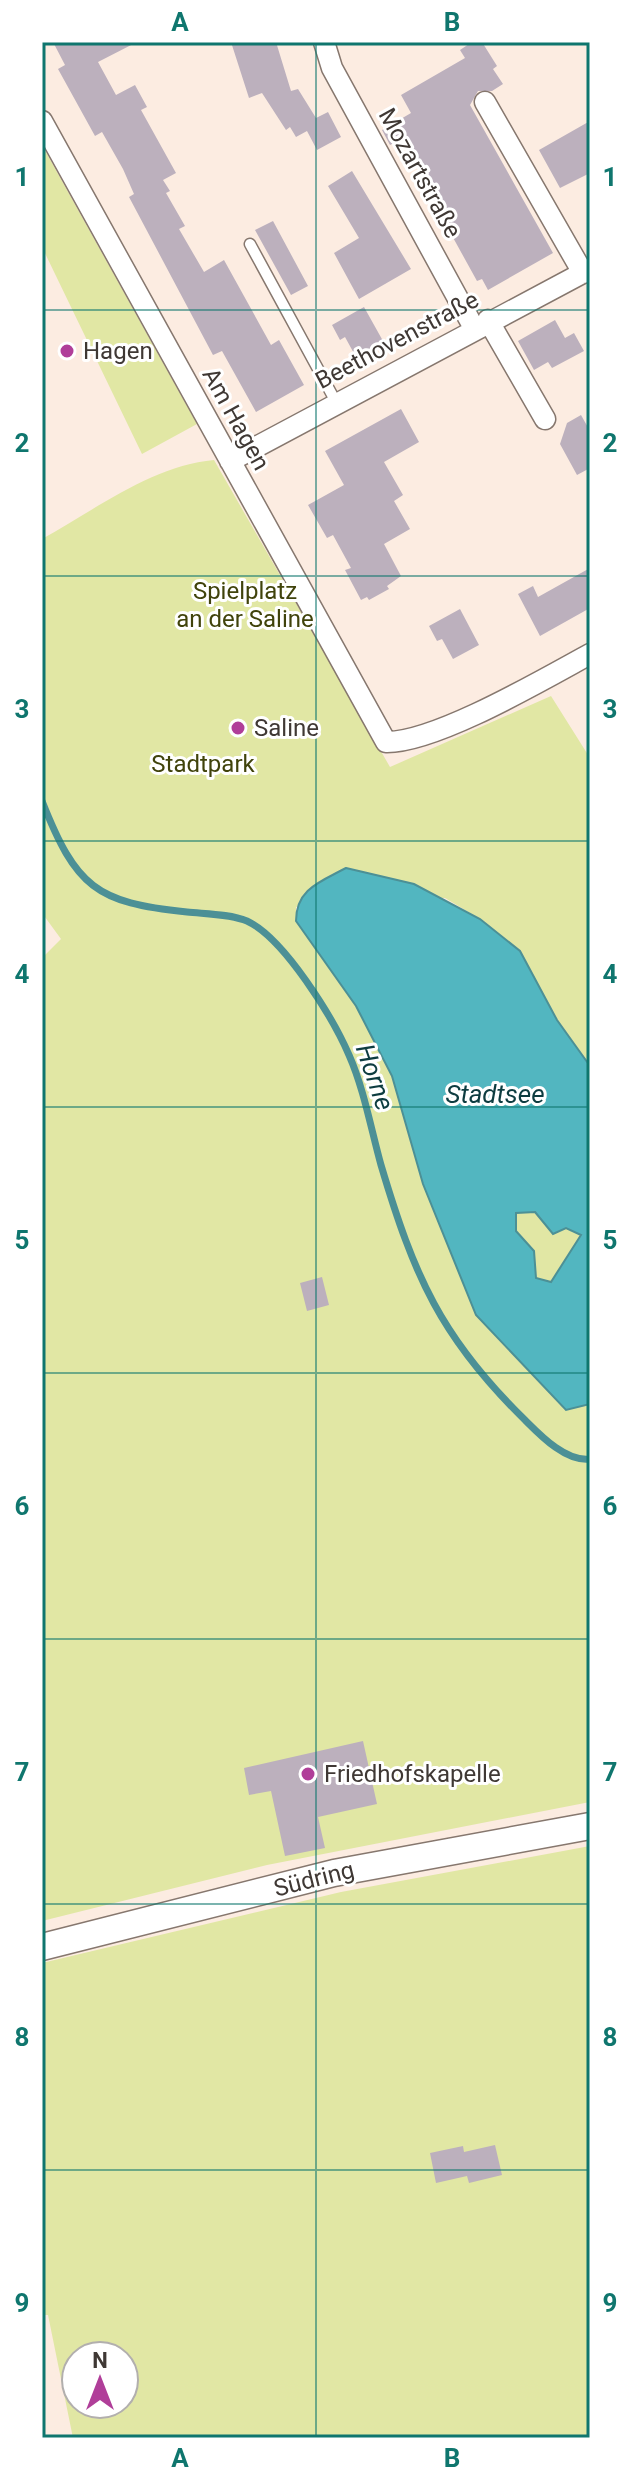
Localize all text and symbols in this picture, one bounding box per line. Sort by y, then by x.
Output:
text: A [171,7,189,37]
text: B [444,7,460,37]
street label: Mozartstraße [373,103,467,243]
text: 1 [15,162,29,192]
text: 1 [603,162,617,192]
street label: Beethovenstraße [311,285,483,395]
place label: Hagen [83,337,153,365]
marker: Hagen [58,342,76,360]
street label: Am Hagen [197,363,275,475]
text: 2 [15,428,29,458]
text: 2 [603,428,617,458]
park label: Spielplatz an der Saline [176,577,314,633]
text: 3 [15,694,29,724]
text: 3 [603,694,617,724]
place label: Saline [254,714,319,742]
marker: Saline [229,719,247,737]
park label: Stadtpark [151,750,256,778]
text: 4 [15,959,30,989]
text: 4 [603,959,618,989]
water label: Horne [350,1040,400,1114]
water label: Stadtsee [445,1079,545,1109]
text: 5 [15,1225,29,1255]
text: 5 [603,1225,617,1255]
text: 6 [15,1491,30,1521]
text: 6 [603,1491,618,1521]
text: 7 [15,1757,29,1787]
text: 7 [603,1757,617,1787]
place label: Friedhofskapelle [324,1760,501,1788]
marker: Friedhofskapelle [299,1765,317,1783]
street label: Südring [271,1856,357,1902]
text: 8 [15,2022,29,2052]
text: 8 [603,2022,617,2052]
text: 9 [15,2288,29,2318]
text: 9 [603,2288,617,2318]
north arrow [60,2340,140,2420]
text: N [92,2348,108,2373]
text: A [171,2443,189,2473]
text: B [444,2443,460,2473]

